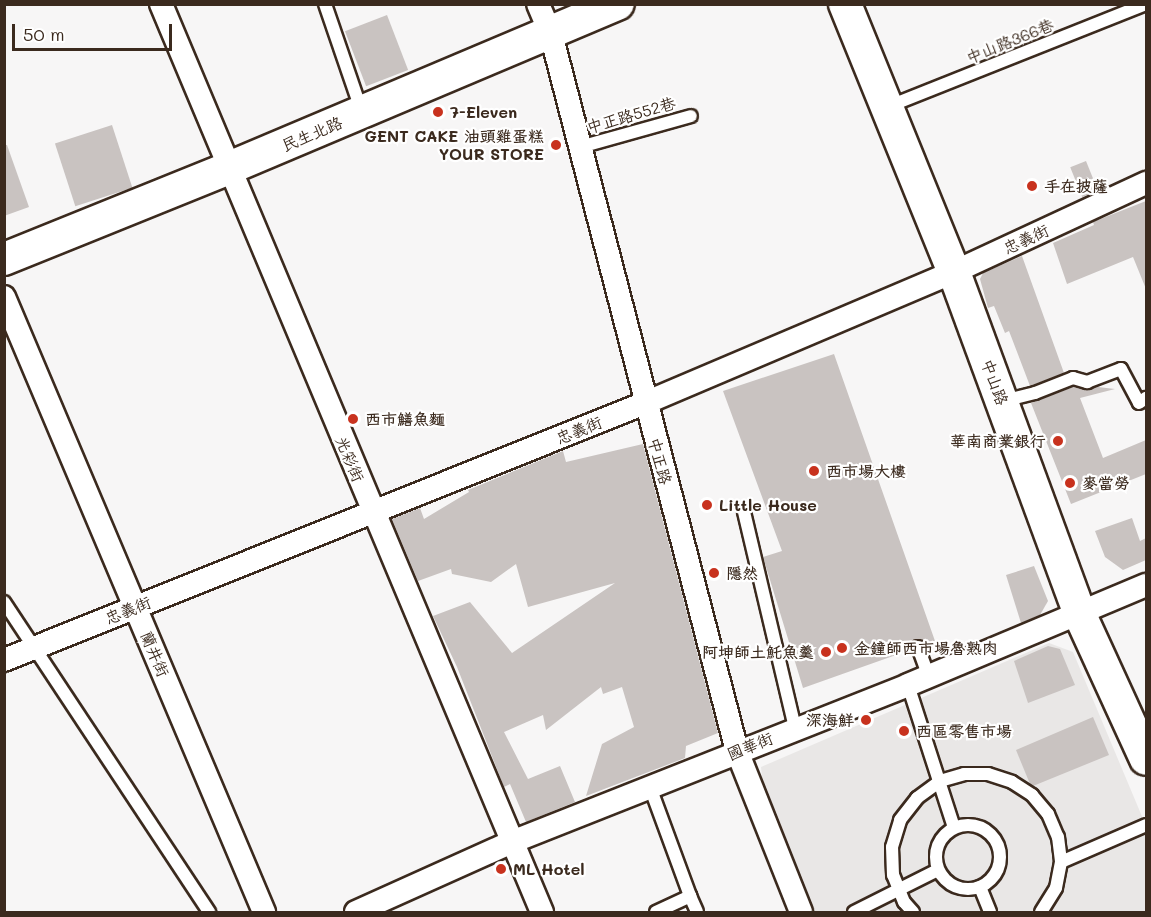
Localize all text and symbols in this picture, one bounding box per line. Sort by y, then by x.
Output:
scale bar [15,12,176,50]
street label: 中山路366巷 [963,15,1057,67]
text: 50 m [23,22,65,46]
street label: 中正路552巷 [584,93,678,137]
place label: 7-Eleven [450,102,517,122]
marker: 7-Eleven [431,105,445,119]
street label: 民生北路 [279,113,345,155]
place label: GENT CAKE 油頭雞蛋糕 YOUR STORE [365,126,544,164]
marker: GENT CAKE 油頭雞蛋糕 YOUR STORE [549,138,563,152]
place label: 手在披薩 [1044,176,1108,196]
marker: 手在披薩 [1025,179,1039,193]
street label: 忠義街 [1000,220,1052,258]
street label: 中山路 [978,356,1012,408]
place label: 西市鱔魚麵 [365,409,445,429]
marker: 西市鱔魚麵 [346,412,360,426]
street label: 忠義街 [553,412,605,448]
place label: 華南商業銀行 [950,431,1046,451]
street label: 光彩街 [332,433,368,485]
marker: 華南商業銀行 [1051,434,1065,448]
street label: 中正路 [645,435,675,487]
place label: 西市場大樓 [826,461,906,481]
marker: 西市場大樓 [807,464,821,478]
place label: 麥當勞 [1082,473,1130,493]
marker: 麥當勞 [1063,476,1077,490]
place label: Little House [719,495,817,515]
marker: Little House [700,498,714,512]
place label: 隱然 [726,563,758,583]
marker: 隱然 [707,566,721,580]
street label: 忠義街 [102,592,154,628]
street label: 蘭井街 [137,628,173,680]
place label: 金鐘師西市場魯熟肉 [854,638,998,658]
marker: 金鐘師西市場魯熟肉 [835,641,849,655]
place label: 阿坤師土魠魚羹 [702,642,814,662]
marker: 阿坤師土魠魚羹 [819,645,833,659]
place label: 深海鮮 [806,710,854,730]
marker: 深海鮮 [859,713,873,727]
place label: 西區零售市場 [916,721,1012,741]
marker: 西區零售市場 [897,724,911,738]
street label: 國華街 [724,728,776,764]
place label: ML Hotel [513,859,585,879]
marker: ML Hotel [494,862,508,876]

